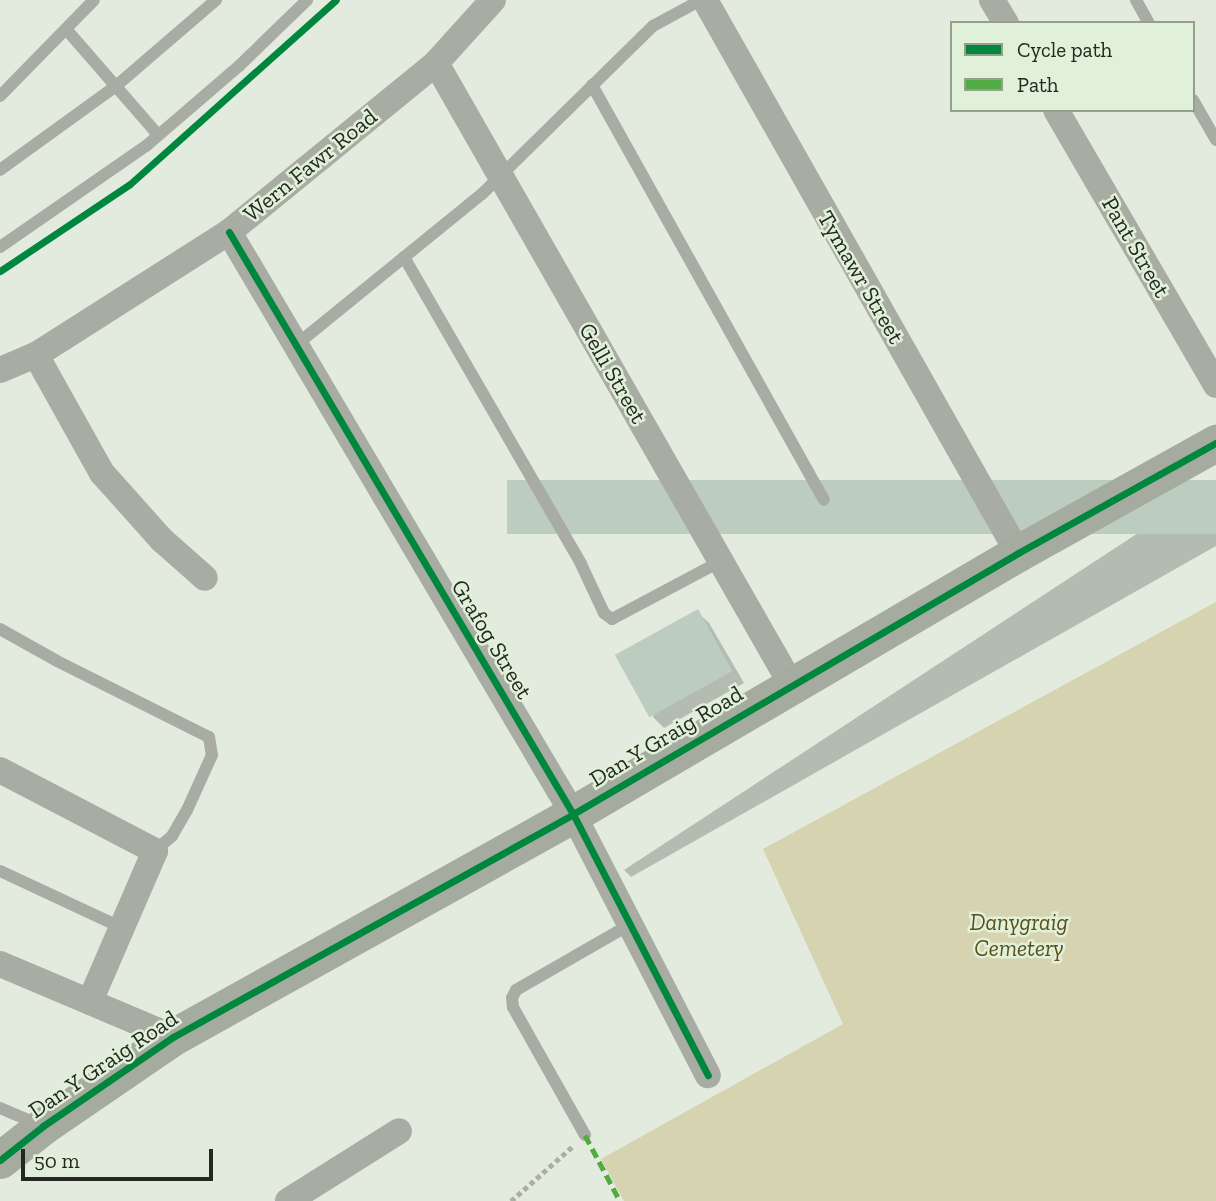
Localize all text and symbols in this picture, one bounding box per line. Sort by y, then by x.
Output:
legend [950,21,1195,112]
text: Cycle path [1017,37,1112,62]
text: Path [1017,72,1059,97]
street label: Wern Fawr Road [237,103,383,227]
street label: Pant Street [1096,192,1176,302]
street label: Tymawr Street [812,206,910,348]
street label: Gelli Street [573,318,653,428]
street label: Grafog Street [446,574,538,704]
street label: Dan Y Graig Road [584,679,748,793]
park label: Danygraig Cemetery [970,908,1068,962]
street label: Dan Y Graig Road [23,1004,183,1124]
scale bar [24,1134,217,1178]
text: 50 m [34,1148,80,1173]

